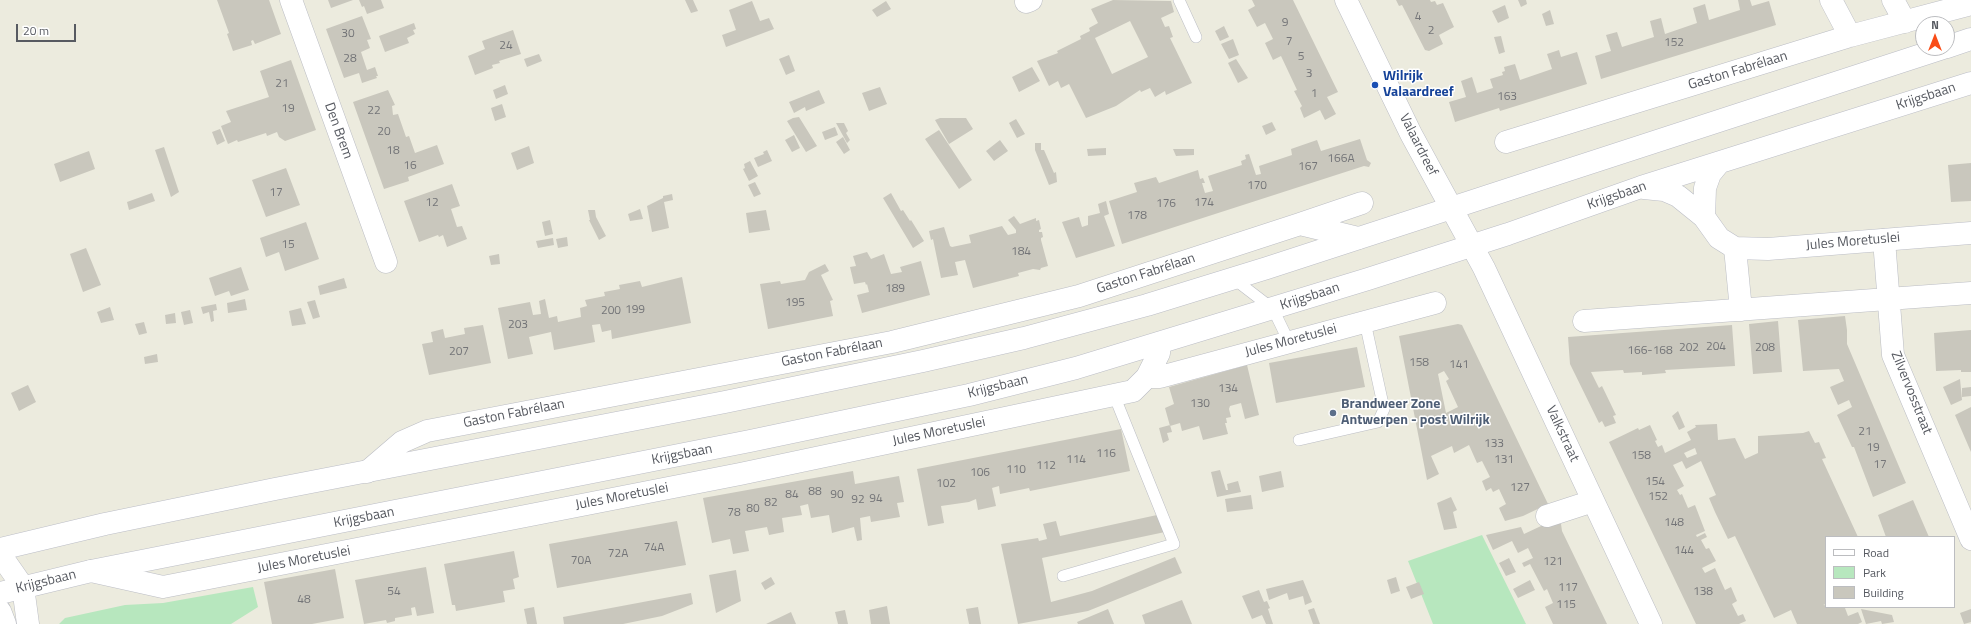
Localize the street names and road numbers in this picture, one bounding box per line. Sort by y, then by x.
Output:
street label: Gaston Fabrélaan [1686,48,1790,94]
street label: Krijgsbaan [1894,80,1958,114]
street label: Den Brem [320,101,356,161]
street label: Valaardreef [1395,111,1441,179]
street label: Krijgsbaan [1585,178,1649,214]
street label: Jules Moretuslei [1805,230,1901,254]
street label: Gaston Fabrélaan [1094,250,1198,298]
street label: Krijgsbaan [1278,280,1342,314]
street label: Jules Moretuslei [1243,321,1339,361]
street label: Gaston Fabrélaan [780,335,884,371]
street label: Zilvervosstraat [1887,349,1935,437]
street label: Krijgsbaan [966,371,1030,403]
street label: Gaston Fabrélaan [462,396,566,432]
street label: Valkstraat [1542,403,1582,465]
street label: Jules Moretuslei [891,414,987,450]
street label: Krijgsbaan [650,441,714,469]
street label: Jules Moretuslei [574,480,670,514]
street label: Krijgsbaan [332,504,396,532]
street label: Jules Moretuslei [256,543,352,577]
street label: Krijgsbaan [14,566,78,598]

